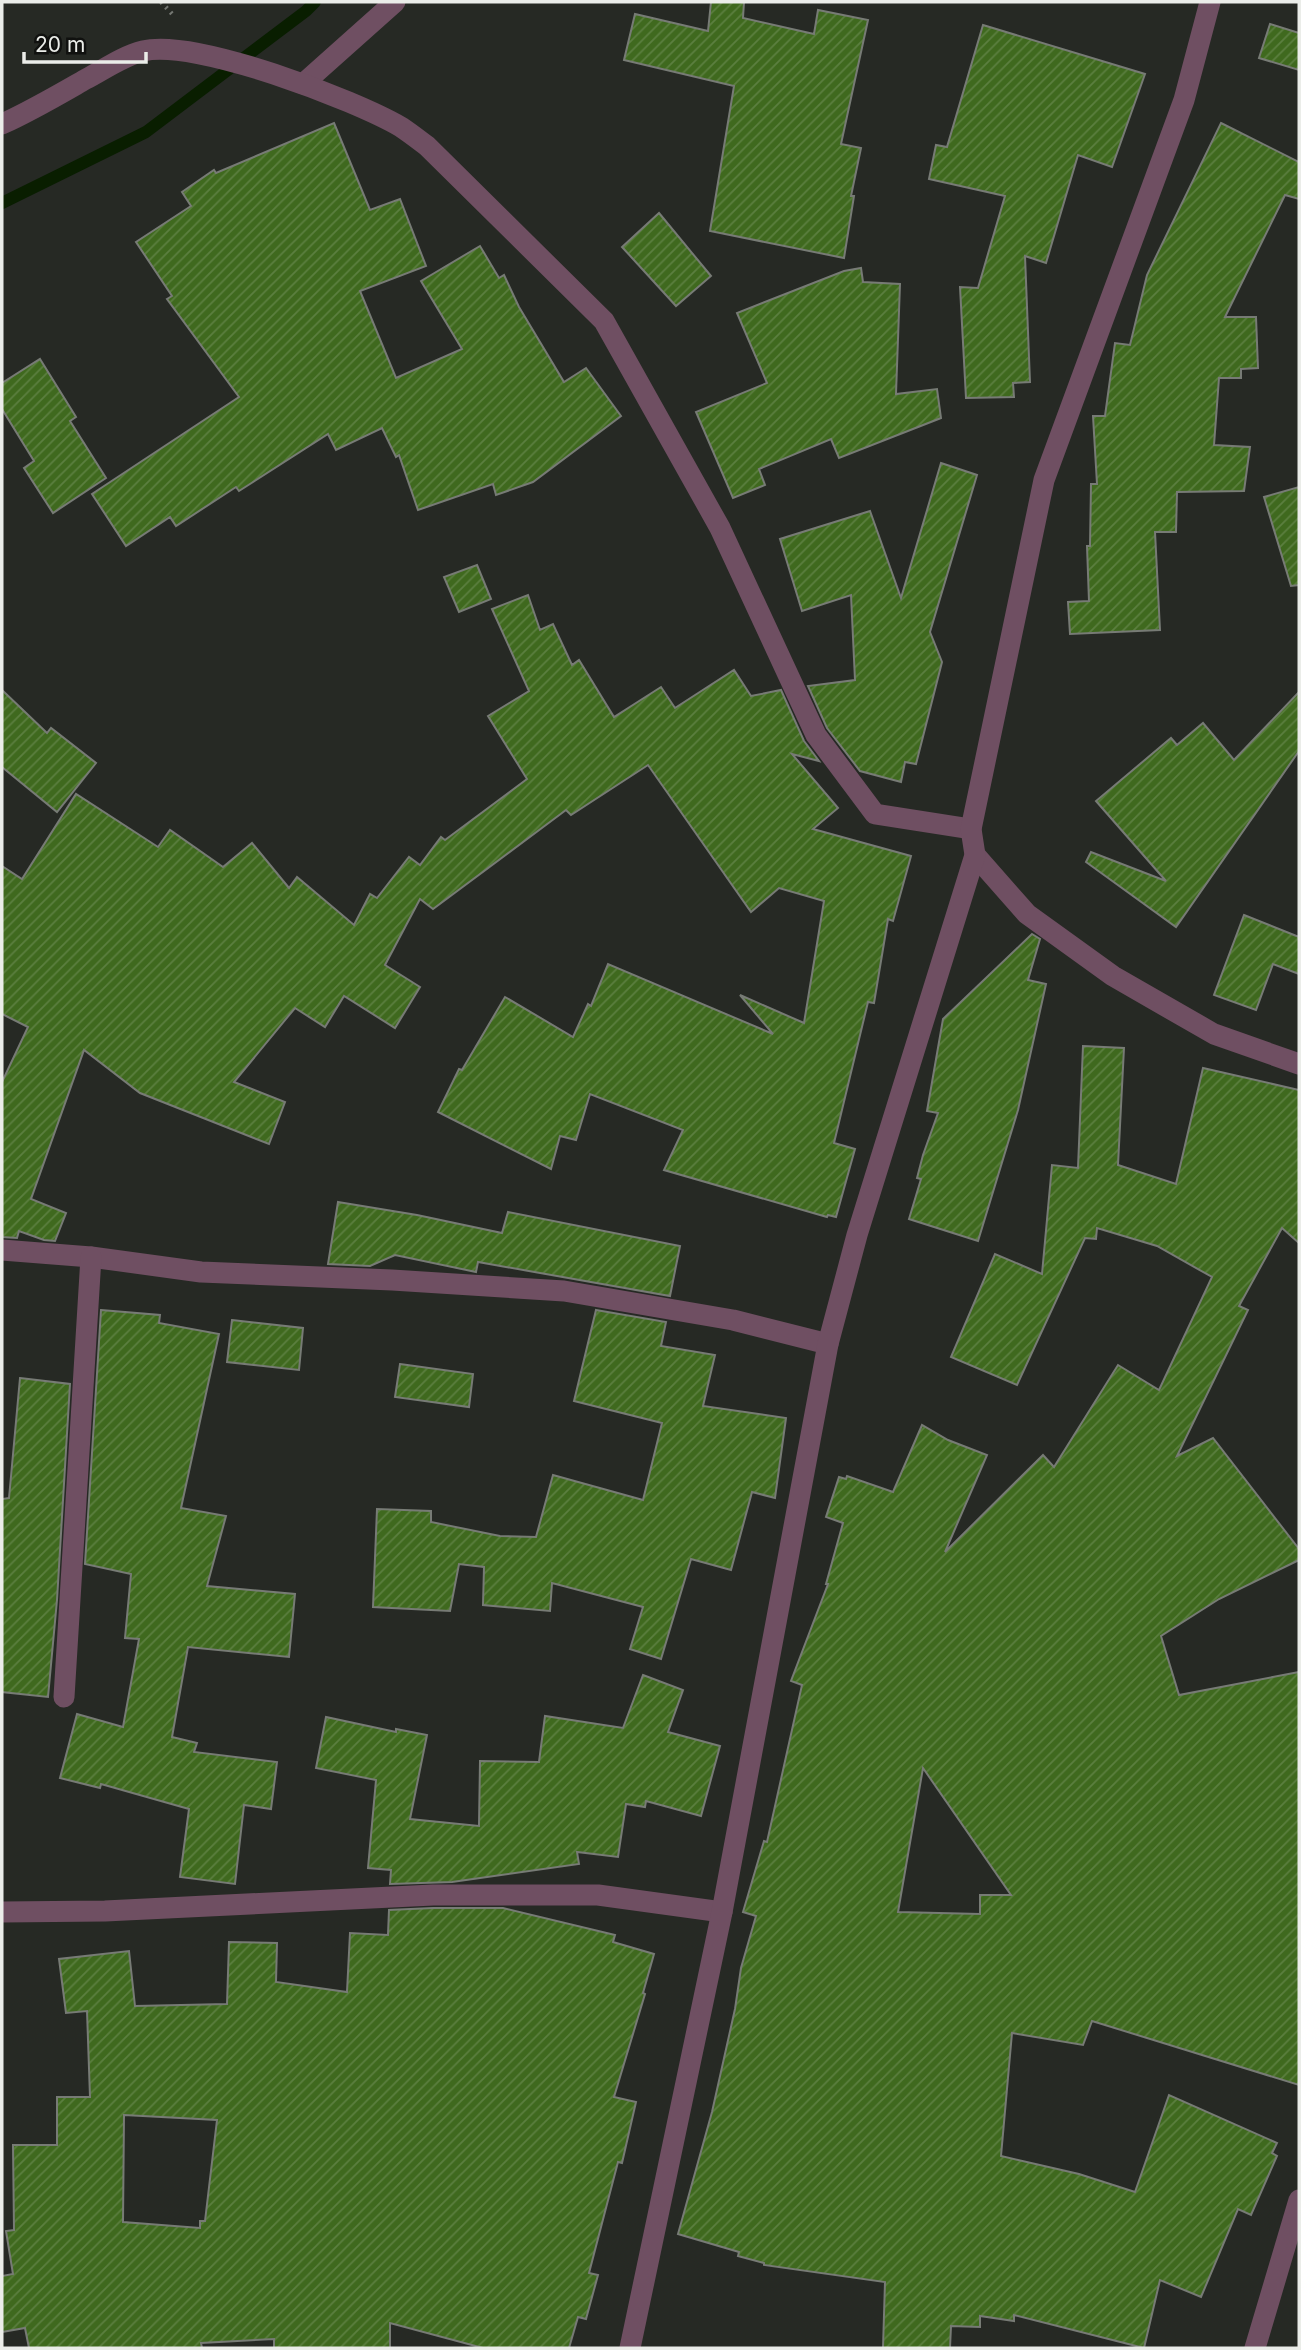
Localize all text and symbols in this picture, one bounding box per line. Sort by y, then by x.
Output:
scale bar [24,21,147,65]
text: 20 m [35,32,85,57]

